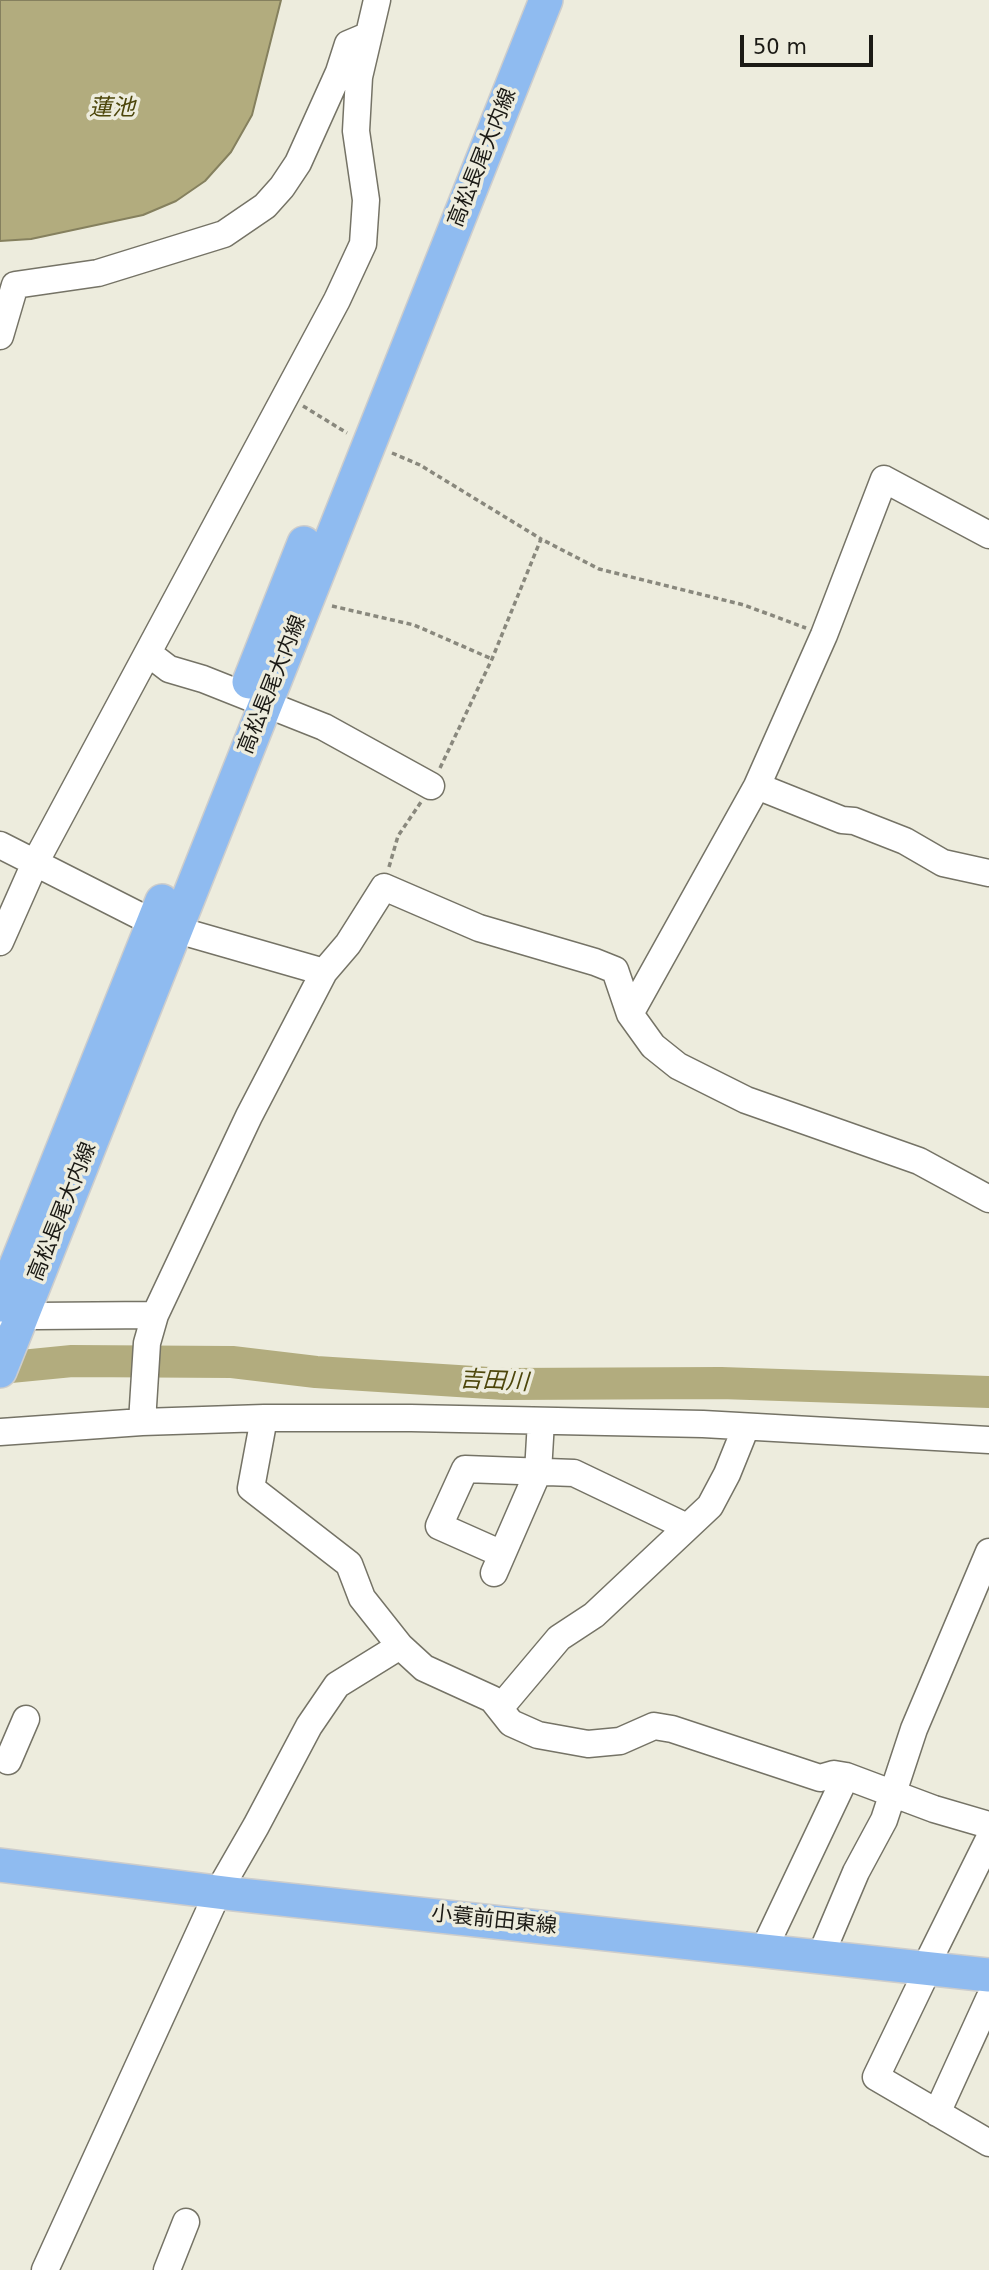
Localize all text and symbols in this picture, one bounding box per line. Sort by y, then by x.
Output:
scale bar [744,21,877,65]
text: 50 m [753,35,807,59]
street label: 高松長尾大内線 [444,85,522,231]
water label: 蓮池 [89,95,135,123]
street label: 高松長尾大内線 [234,612,312,758]
street label: 高松長尾大内線 [24,1139,102,1285]
water label: 吉田川 [459,1366,529,1398]
street label: 小蓑前田東線 [430,1902,558,1940]

